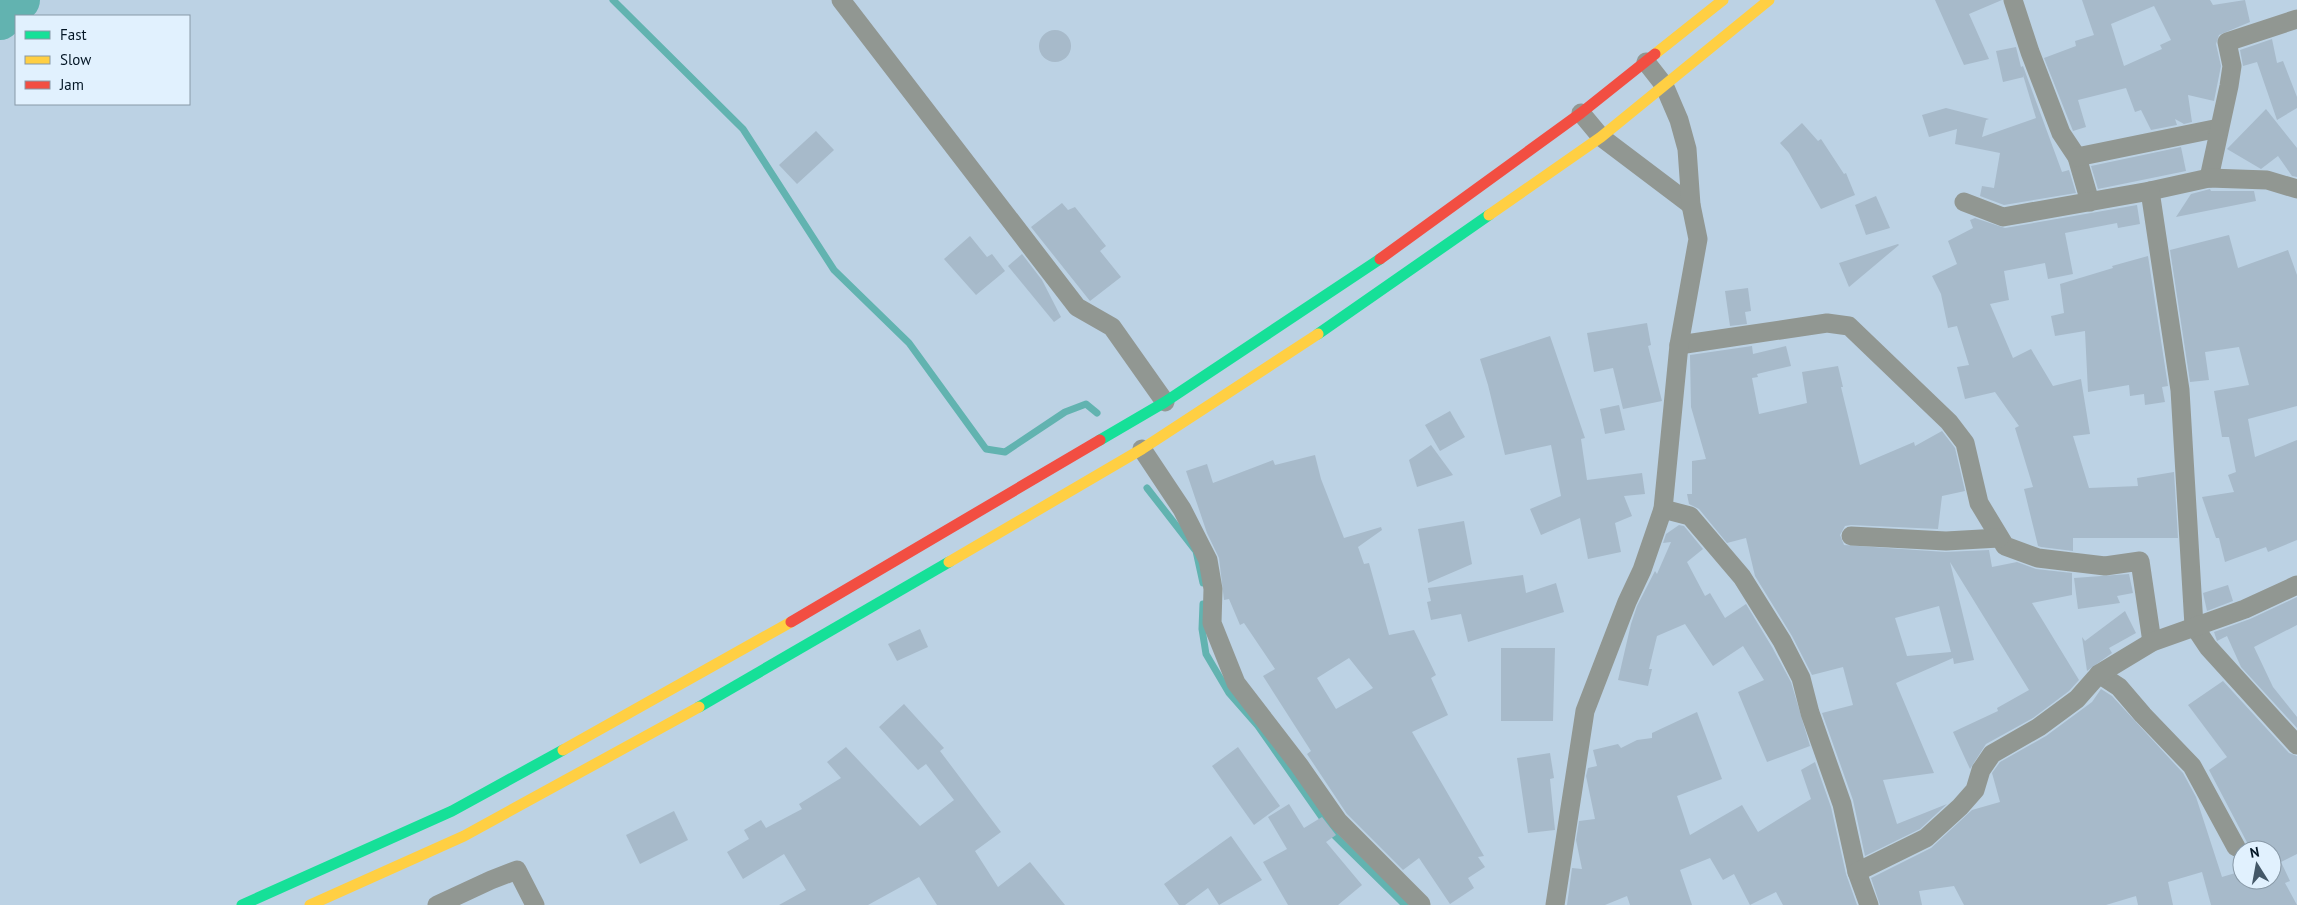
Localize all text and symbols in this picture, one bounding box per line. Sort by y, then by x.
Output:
legend [15,15,190,105]
text: Fast [60,25,87,44]
text: Slow [60,50,91,69]
text: Jam [59,75,84,94]
north arrow [2232,840,2282,890]
text: N [2248,843,2261,862]

